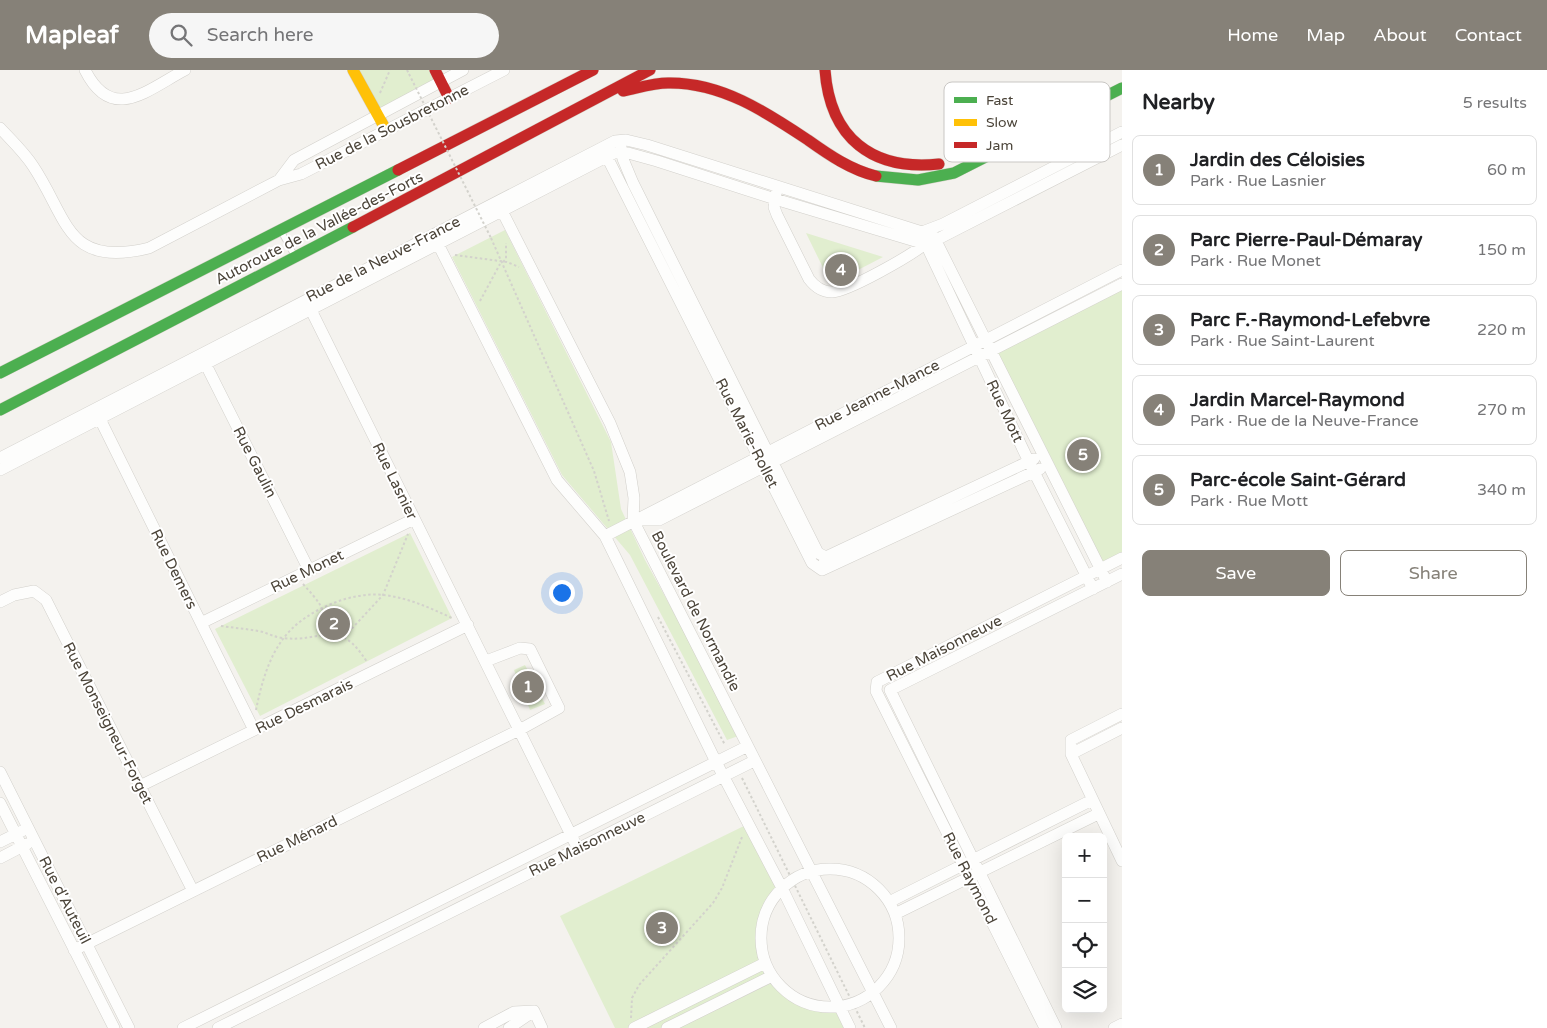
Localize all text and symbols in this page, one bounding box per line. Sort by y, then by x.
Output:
search box [149,13,499,58]
text: Mapleaf [25,21,119,50]
icon: search [167,21,195,49]
text: Search here [207,24,314,46]
text: Home [1227,24,1278,46]
text: Map [1306,24,1345,46]
text: About [1373,24,1427,46]
text: Contact [1455,24,1522,46]
street label: Rue de la Sousbretonne [312,80,472,174]
legend [944,82,1110,162]
text: Nearby [1142,90,1215,115]
text: Fast [986,92,1014,109]
text: 5 results [1463,93,1527,113]
text: Slow [986,114,1018,131]
text: Jam [986,137,1013,154]
text: Jardin des Céloisies [1190,149,1365,171]
text: 1 [1154,160,1164,180]
text: 60 m [1487,160,1526,180]
street label: Autoroute de la Vallée-des-Forts [212,168,426,288]
text: Park · Rue Lasnier [1190,171,1326,191]
street label: Rue de la Neuve-France [303,212,463,306]
text: Parc Pierre-Paul-Démaray [1190,229,1422,251]
text: 2 [1154,240,1164,260]
text: 150 m [1477,240,1526,260]
pin: 4 [825,251,857,289]
text: Park · Rue Monet [1190,251,1321,271]
text: Parc F.-Raymond-Lefebvre [1190,309,1430,331]
text: 3 [1154,320,1164,340]
text: 220 m [1477,320,1526,340]
text: Park · Rue Saint-Laurent [1190,331,1375,351]
street label: Rue Jeanne-Mance [812,356,942,434]
street label: Rue Marie-Rollet [712,375,783,491]
street label: Rue Mott [983,377,1027,445]
text: Jardin Marcel-Raymond [1190,389,1405,411]
text: 4 [1154,400,1164,420]
text: 270 m [1477,400,1526,420]
text: Park · Rue de la Neuve-France [1190,411,1419,431]
street label: Rue Gaulin [229,423,281,501]
pin: 5 [1067,436,1099,474]
street label: Rue Lasnier [369,439,422,523]
text: Parc-école Saint-Gérard [1190,469,1406,491]
text: 5 [1154,480,1164,500]
text: 340 m [1477,480,1526,500]
text: Park · Rue Mott [1190,491,1308,511]
street label: Rue Demers [147,526,201,612]
street label: Boulevard de Normandie [648,528,744,694]
street label: Rue Monet [268,545,347,596]
button: Save [1142,550,1330,596]
button: Share [1340,550,1527,596]
your location [549,580,575,606]
pin: 2 [318,605,350,643]
street label: Rue Maisonneuve [883,611,1005,685]
street label: Rue Monseigneur-Forget [59,639,157,807]
pin: 1 [512,668,544,706]
street label: Rue Desmarais [252,675,356,737]
street label: Rue Maisonneuve [526,808,648,880]
street label: Rue Ménard [254,812,340,866]
street label: Rue Raymond [939,829,1001,927]
map controls [1062,833,1107,1013]
button: + [1062,833,1107,878]
street label: Rue d'Auteuil [35,853,95,947]
button: − [1062,878,1107,923]
pin: 3 [646,909,678,947]
button: locate [1062,923,1107,968]
button: layers [1062,968,1107,1013]

